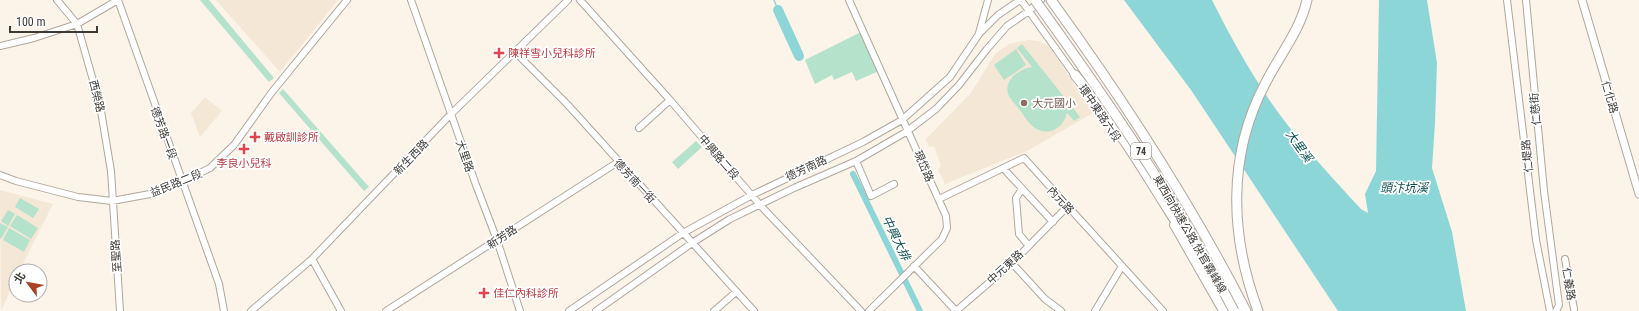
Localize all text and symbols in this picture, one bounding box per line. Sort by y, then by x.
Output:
scale bar [10,8,97,34]
text: 100 m [16,15,46,29]
marker: 陳祥雪小兒科診所 [493,47,505,59]
place label: 陳祥雪小兒科診所 [508,47,596,60]
street label: 西榮路 [86,79,107,114]
street label: 仁化路 [1599,79,1620,115]
street label: 環中東路六段 [1076,82,1123,144]
street label: 仁慈街 [1528,92,1543,126]
place label: 大元國小 [1032,97,1076,110]
marker: 大元國小 [1019,98,1029,108]
street label: 德芳路一段 [148,105,179,161]
water label: 大里溪 [1283,127,1316,166]
marker: 戴啟訓診所 [249,131,261,143]
place label: 戴啟訓診所 [264,131,319,144]
street label: 中興路二段 [696,132,742,182]
street label: 新生西路 [391,137,431,178]
street label: 大里路 [453,138,476,174]
street label: 仁堤路 [1519,139,1536,173]
marker: 李良小兒科 [238,143,250,155]
road number: 74 [1131,143,1151,159]
street label: 現岱路 [911,148,936,184]
street label: 德芳南路 [784,153,829,184]
place label: 李良小兒科 [217,157,272,170]
street label: 德芳南一街 [611,157,658,206]
street label: 益民路二段 [148,167,204,200]
street label: 東西向快速公路 快官霧峰線 [1150,173,1229,296]
water label: 頭汴坑溪 [1380,181,1430,195]
street label: 內元路 [1045,184,1077,217]
water label: 中興大排 [879,213,914,264]
street label: 新芳路 [485,223,520,252]
street label: 至聖路 [109,239,124,273]
street label: 中元東路 [985,248,1026,287]
north arrow [8,263,48,303]
street label: 仁義路 [1560,267,1578,301]
text: 北 [12,270,28,286]
marker: 佳仁內科診所 [478,287,490,299]
place label: 佳仁內科診所 [493,287,559,300]

